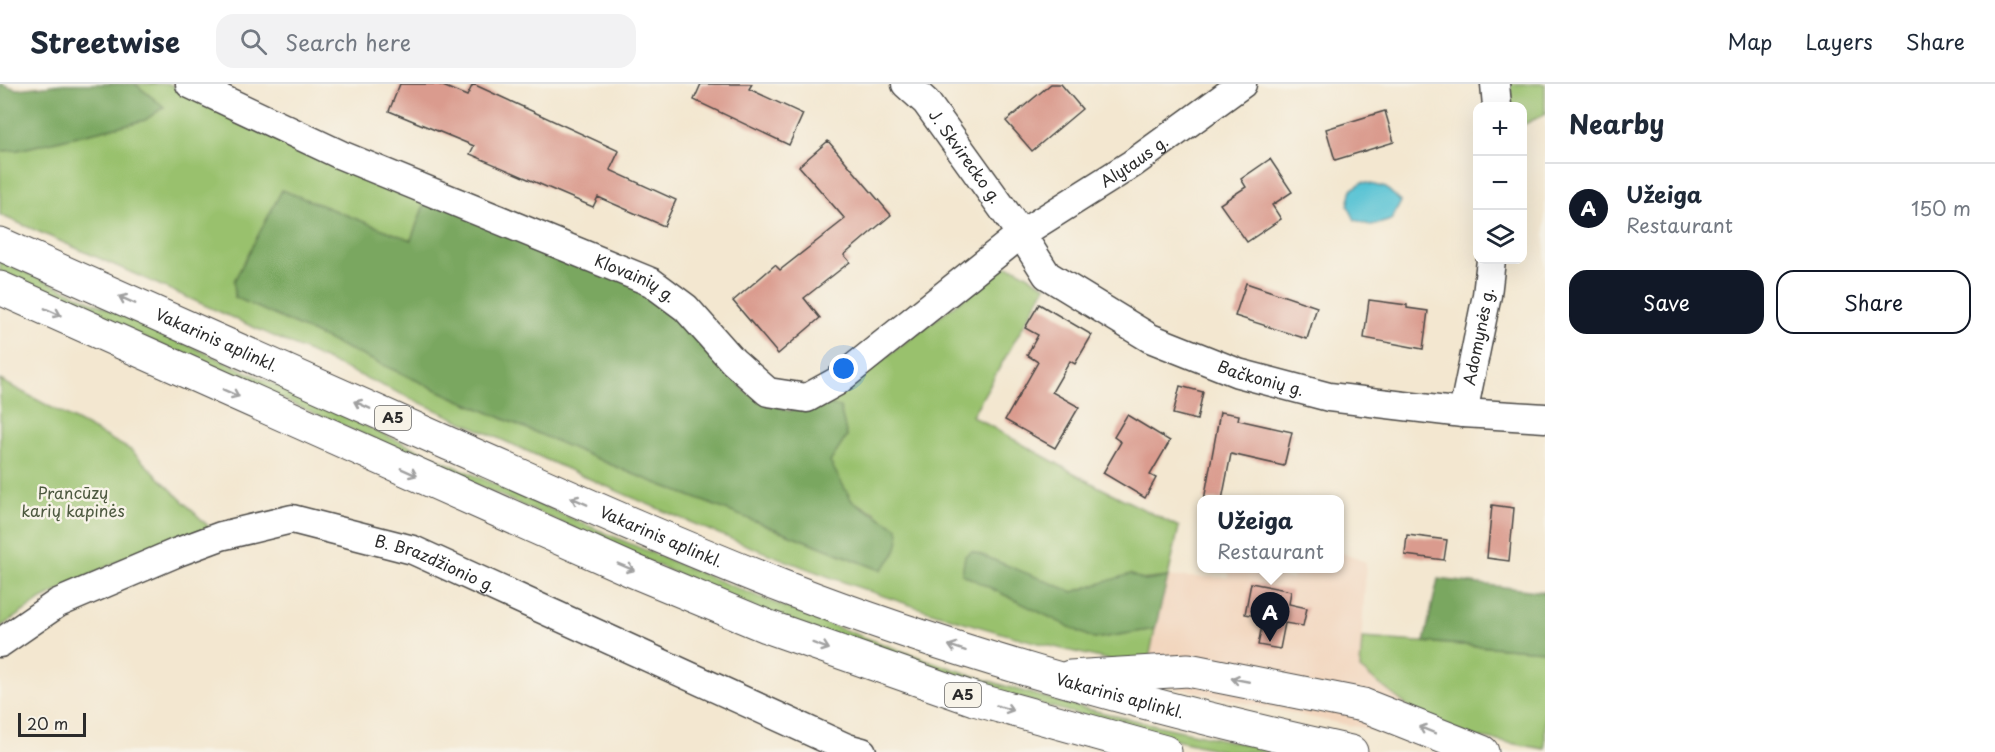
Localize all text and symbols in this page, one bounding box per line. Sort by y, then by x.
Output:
search box [216,14,636,68]
text: Streetwise [30,20,180,63]
icon: search [237,25,270,58]
text: Search here [285,25,411,58]
text: Map [1728,25,1772,57]
text: Layers [1805,25,1873,57]
text: Share [1906,25,1965,57]
map controls [1473,102,1527,264]
button: + [1473,102,1527,156]
street label: J. Skvirecko g. [924,104,1008,208]
text: Nearby [1569,104,1664,143]
street label: Alytaus g. [1095,129,1173,192]
button: − [1473,156,1527,210]
text: Užeiga [1626,177,1702,210]
text: A [1581,193,1596,223]
text: 150 m [1911,193,1971,223]
button: layers [1473,210,1527,264]
text: Restaurant [1626,210,1733,240]
street label: Klovainių g. [591,247,681,308]
button: Save [1569,270,1764,334]
button: Share [1776,270,1971,334]
street label: Adomynės g. [1456,287,1499,387]
one-way arrow [118,294,136,305]
street label: Vakarinis aplinkl. [152,301,282,377]
one-way arrow [44,307,62,319]
street label: Bačkonių g. [1214,353,1307,401]
your location [829,354,858,383]
one-way arrow [221,388,239,399]
one-way arrow [354,399,372,410]
road number: A5 [375,406,411,430]
one-way arrow [400,467,418,478]
park label: Prancūzų karių kapinės [21,480,125,522]
one-way arrow [570,495,588,507]
popup [1197,495,1344,573]
street label: Vakarinis aplinkl. [596,499,727,572]
text: Užeiga [1217,503,1293,536]
street label: B. Brazdžionio g. [372,528,500,597]
text: Restaurant [1217,536,1324,566]
one-way arrow [617,563,635,574]
pin: A [1250,592,1290,642]
one-way arrow [811,641,830,652]
one-way arrow [948,642,967,653]
street label: Vakarinis aplinkl. [1053,666,1187,723]
one-way arrow [1230,674,1250,685]
road number: A5 [945,683,981,707]
one-way arrow [995,703,1014,714]
scale bar [18,710,86,738]
text: 20 m [27,711,68,735]
one-way arrow [1419,724,1437,735]

